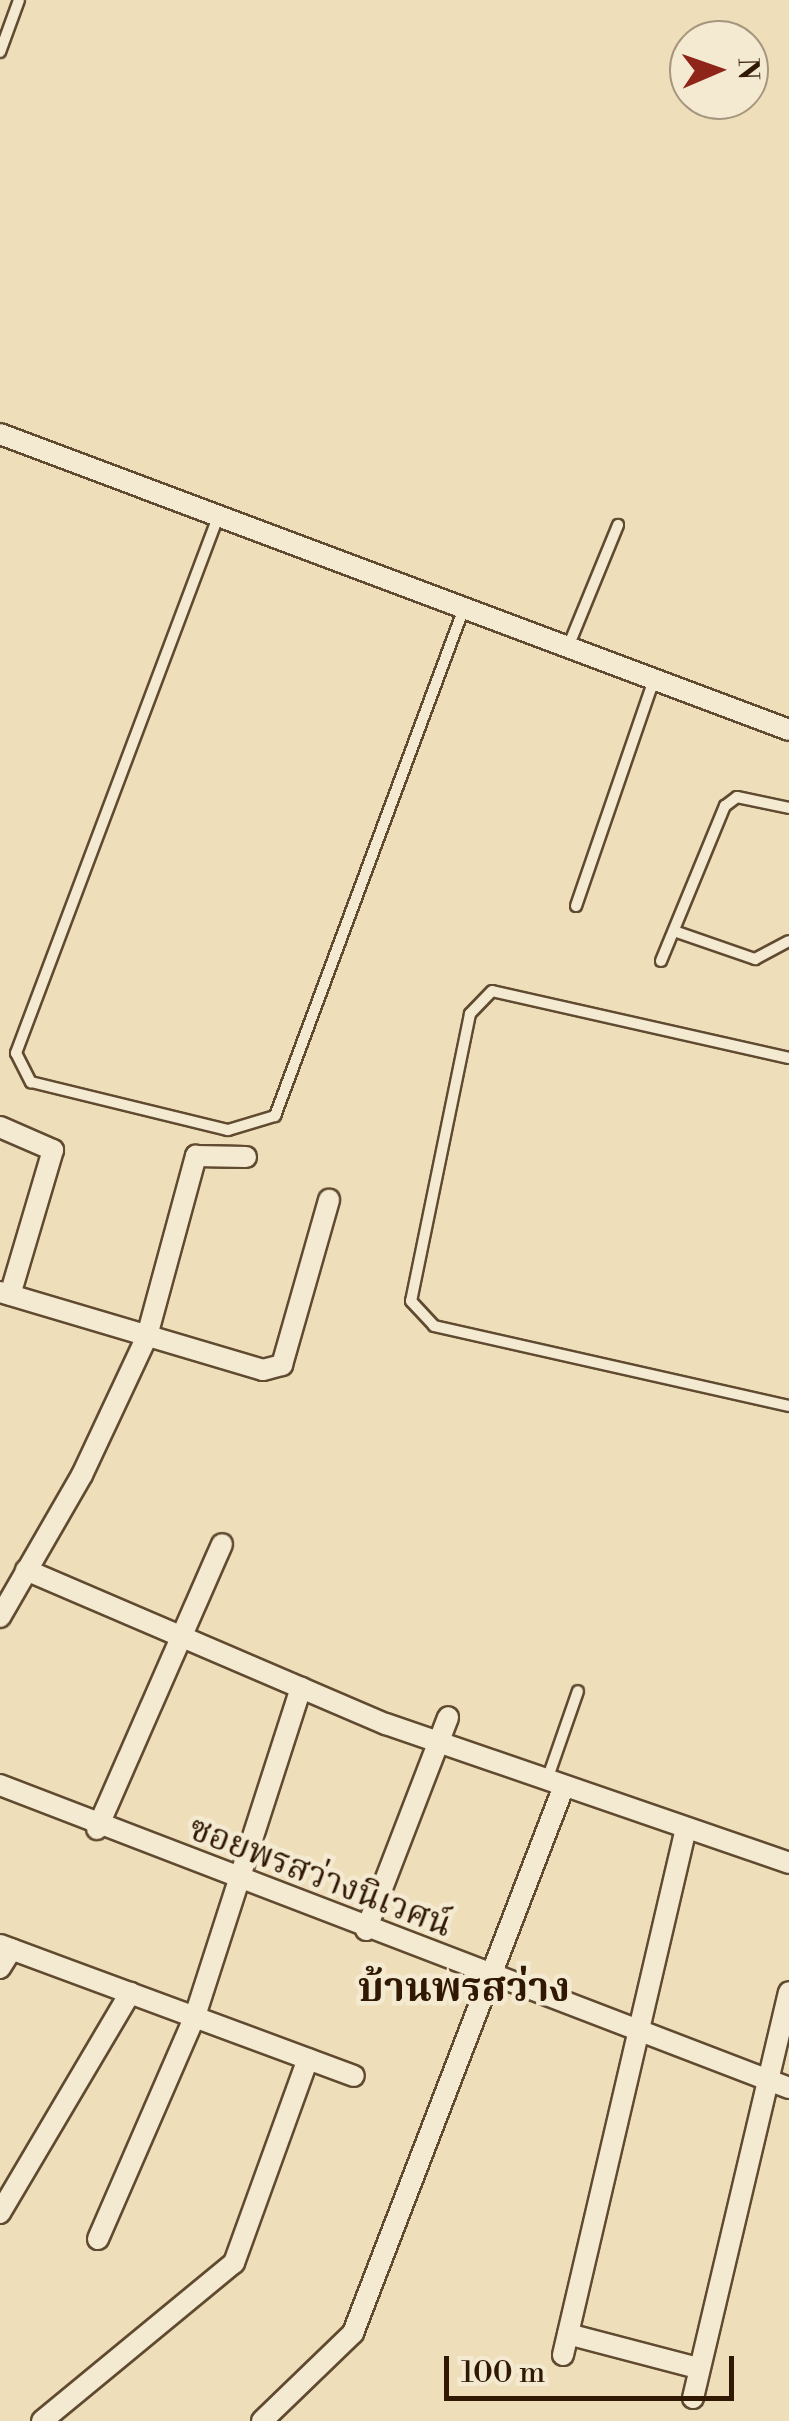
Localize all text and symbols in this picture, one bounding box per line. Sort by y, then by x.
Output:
north arrow [669,20,769,120]
text: N [730,57,765,81]
street label: ซอยพรสว่างนิเวศน์ [183,1809,457,1947]
district label: บ้านพรสว่าง [358,1965,570,2013]
scale bar [449,2336,739,2398]
text: 100 m [461,2354,545,2392]

